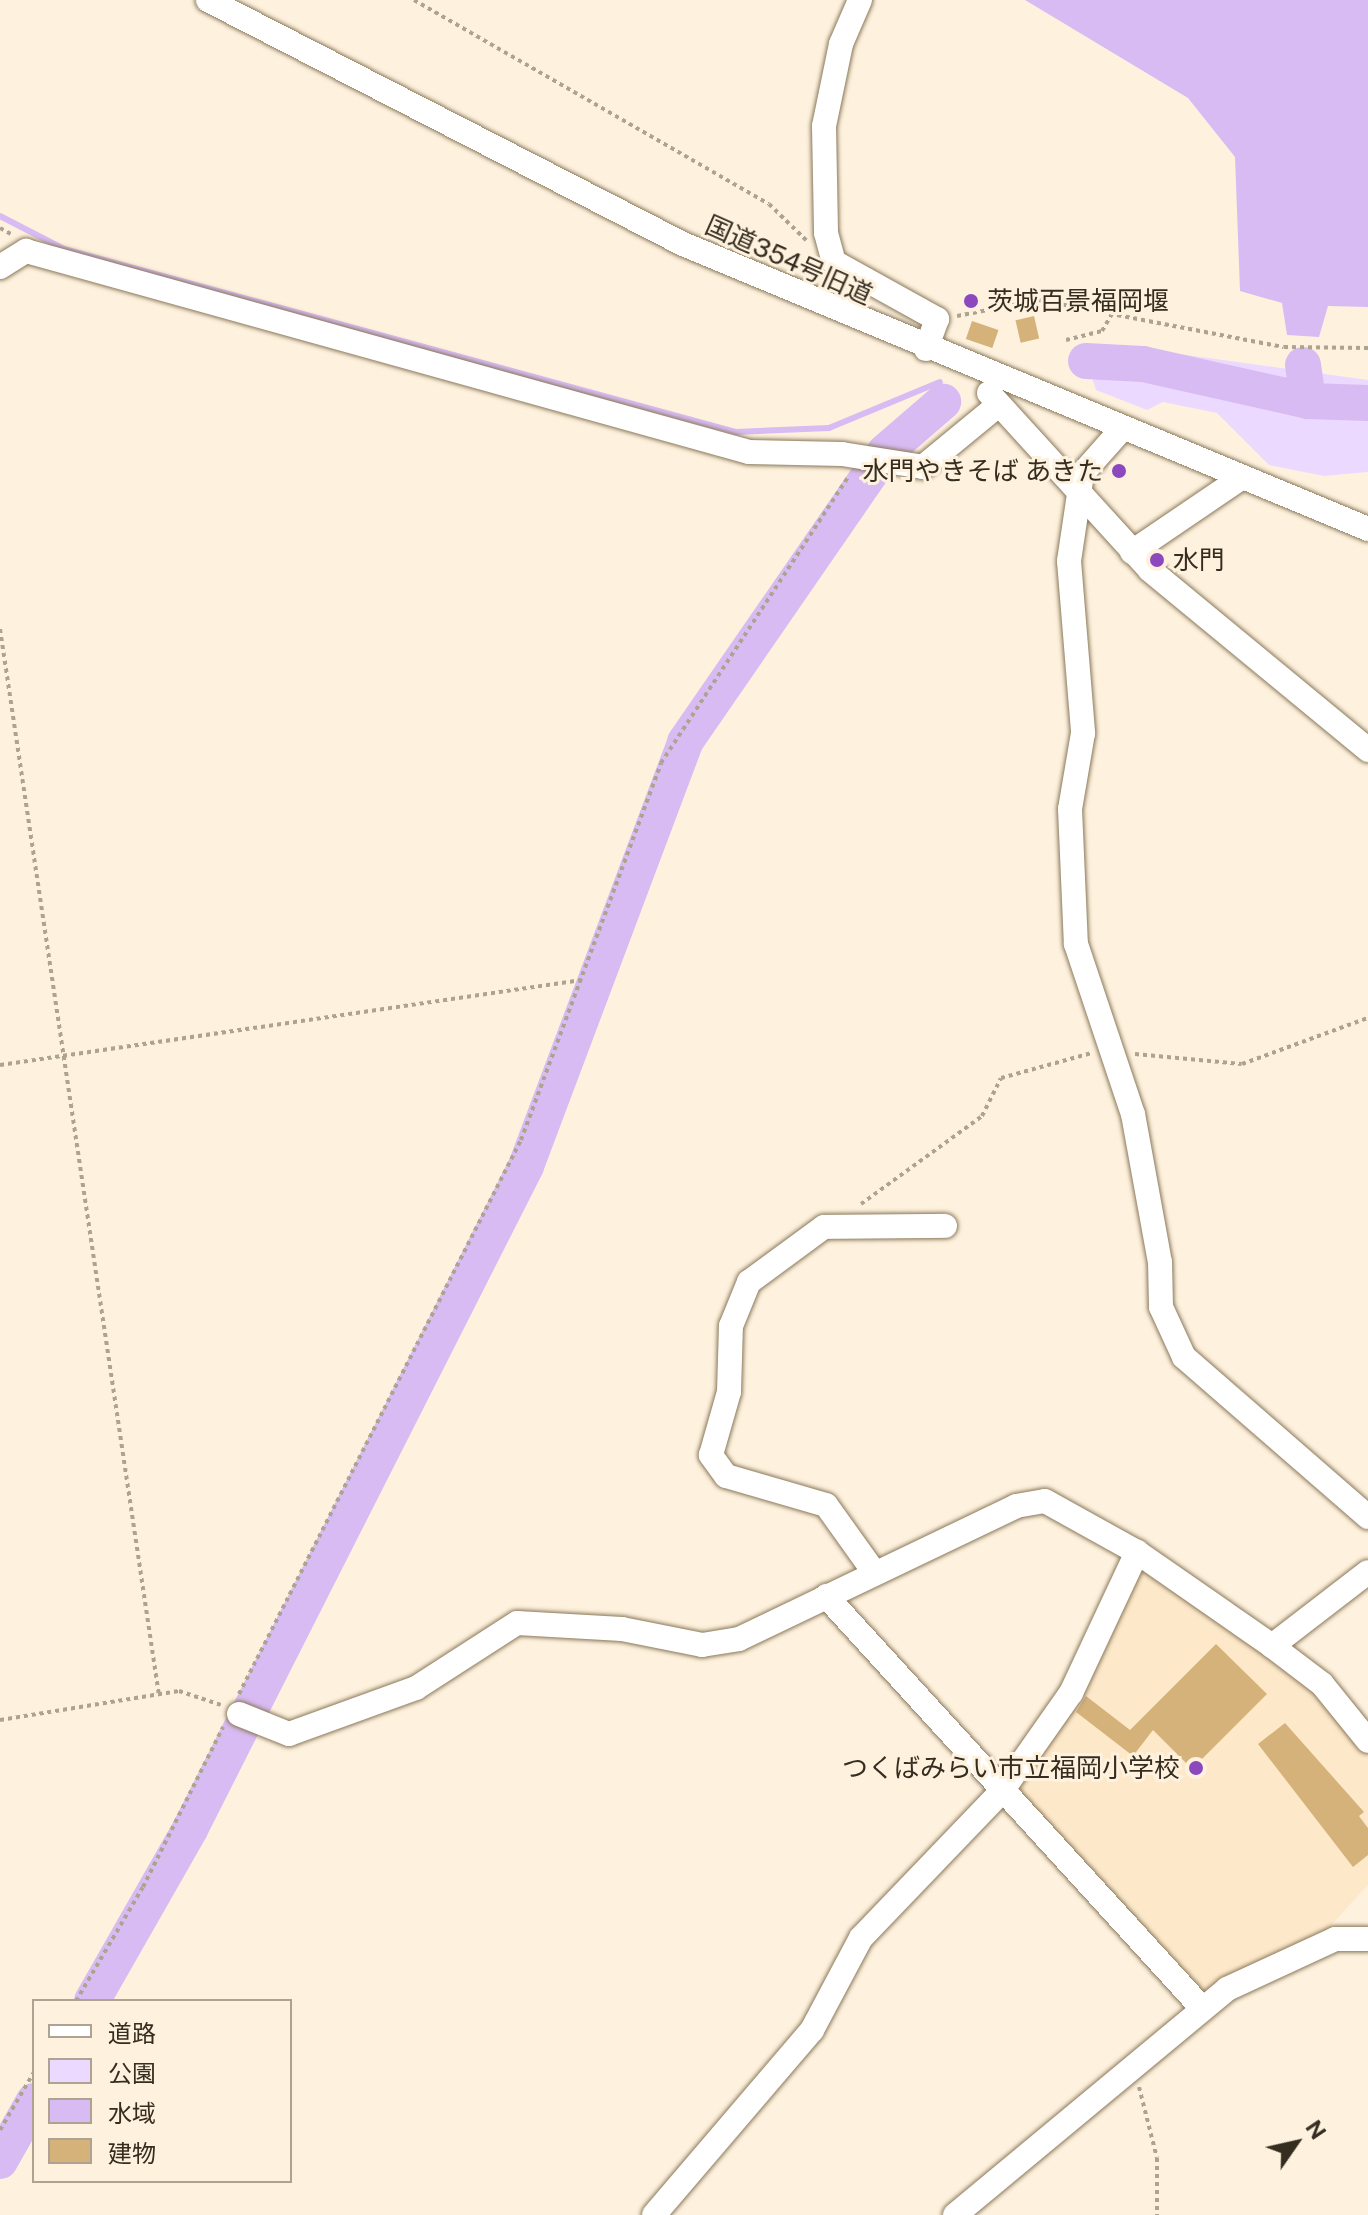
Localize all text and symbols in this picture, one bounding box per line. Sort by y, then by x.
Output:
street label: 国道354号旧道 [701,209,877,311]
place label: 茨城百景福岡堰 [987,285,1169,317]
marker: 茨城百景福岡堰 [962,292,980,310]
place label: 水門やきそば あきた [863,455,1103,487]
marker: 水門やきそば あきた [1110,462,1128,480]
place label: 水門 [1173,544,1225,576]
marker: 水門 [1148,551,1166,569]
place label: つくばみらい市立福岡小学校 [842,1752,1180,1784]
marker: つくばみらい市立福岡小学校 [1187,1759,1205,1777]
legend [32,1999,292,2183]
text: 道路 [108,2019,156,2047]
text: 公園 [108,2059,156,2087]
text: 水域 [108,2099,156,2127]
north arrow [1256,2103,1336,2183]
text: N [1300,2115,1331,2144]
text: 建物 [108,2139,156,2167]

